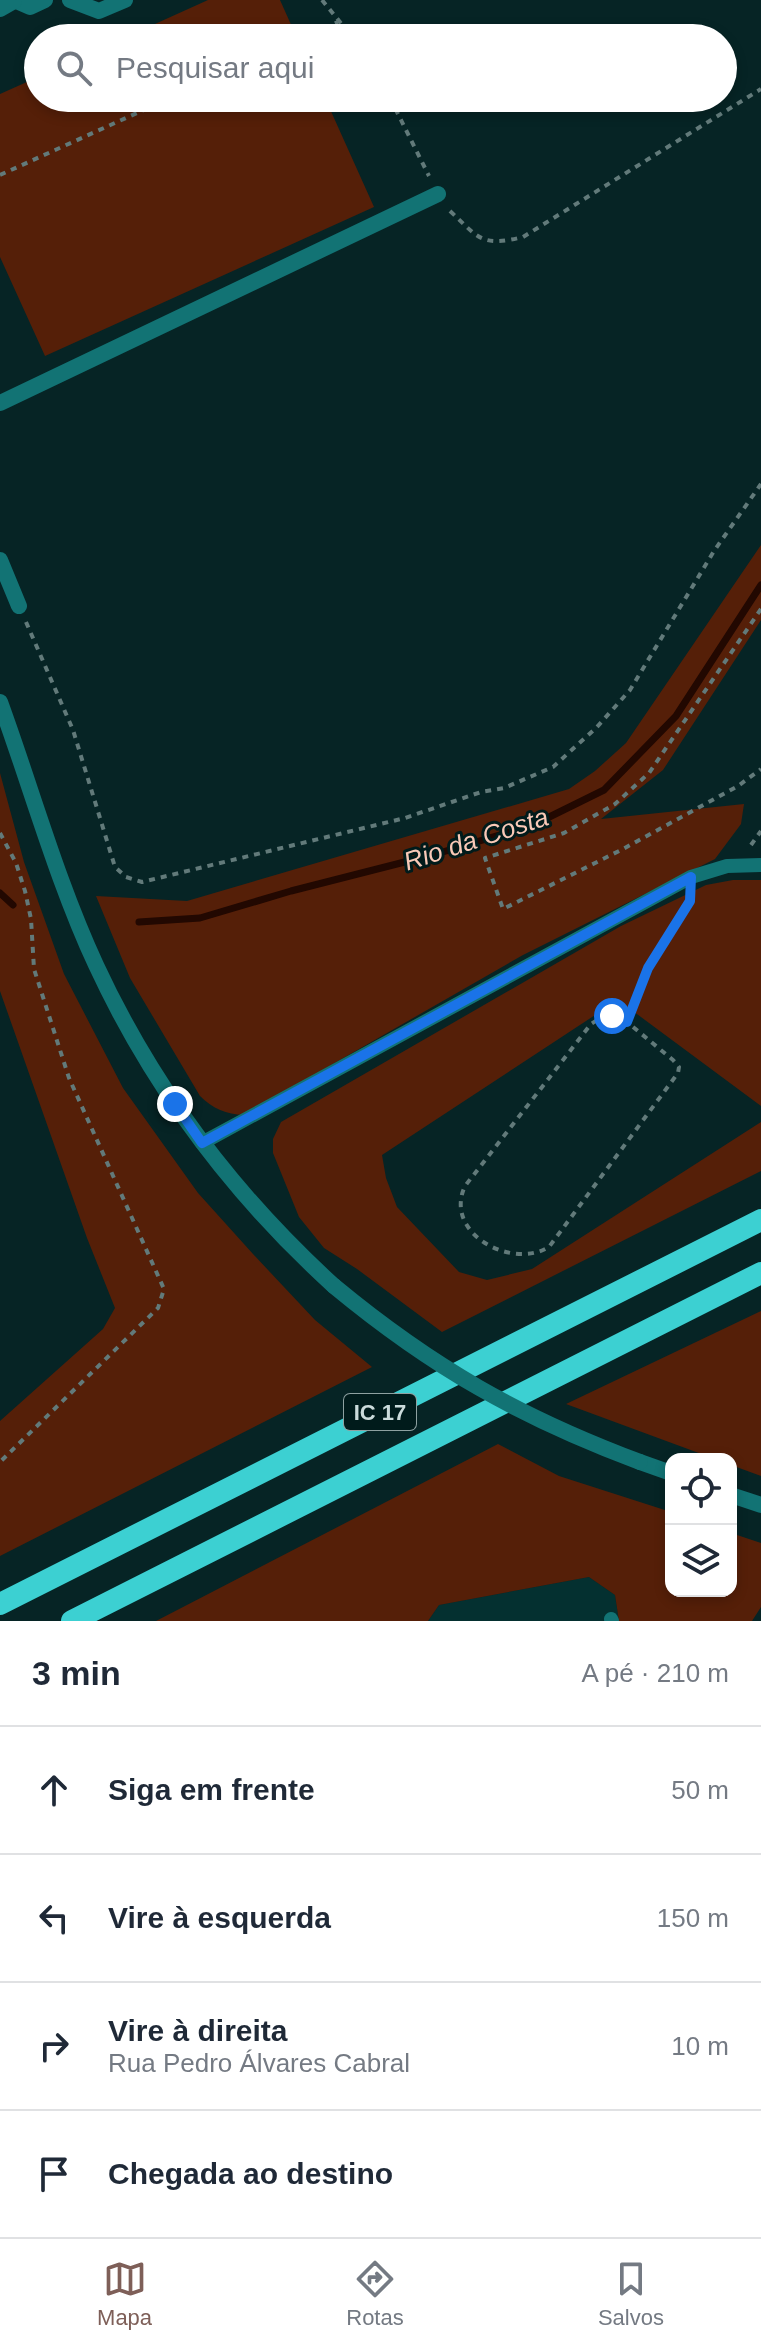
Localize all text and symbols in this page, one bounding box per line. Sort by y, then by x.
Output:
search box [24,24,737,112]
icon: search [52,46,96,90]
text: Pesquisar aqui [116,51,314,84]
water label: Rio da Costa [400,802,552,876]
route start [594,998,630,1034]
route end [157,1086,193,1122]
road number: IC 17 [344,1394,416,1430]
map controls [665,1453,737,1597]
button: locate [665,1453,737,1525]
button: layers [665,1525,737,1597]
text: 3 min [32,1654,121,1692]
text: A pé · 210 m [582,1658,729,1688]
icon: ahead [32,1768,76,1812]
text: Siga em frente [108,1773,315,1806]
text: 50 m [671,1775,729,1805]
icon: left [32,1896,76,1940]
text: Vire à esquerda [108,1901,331,1934]
text: 150 m [657,1903,729,1933]
text: Vire à direita [108,2014,288,2047]
icon: right [32,2024,76,2068]
text: 10 m [671,2031,729,2061]
text: Rua Pedro Álvares Cabral [108,2048,410,2078]
icon: arrive [32,2152,76,2196]
text: Chegada ao destino [108,2157,393,2190]
tab: Mapa [97,2257,152,2331]
tab: Rotas [346,2257,404,2331]
tab: Salvos [598,2257,664,2331]

